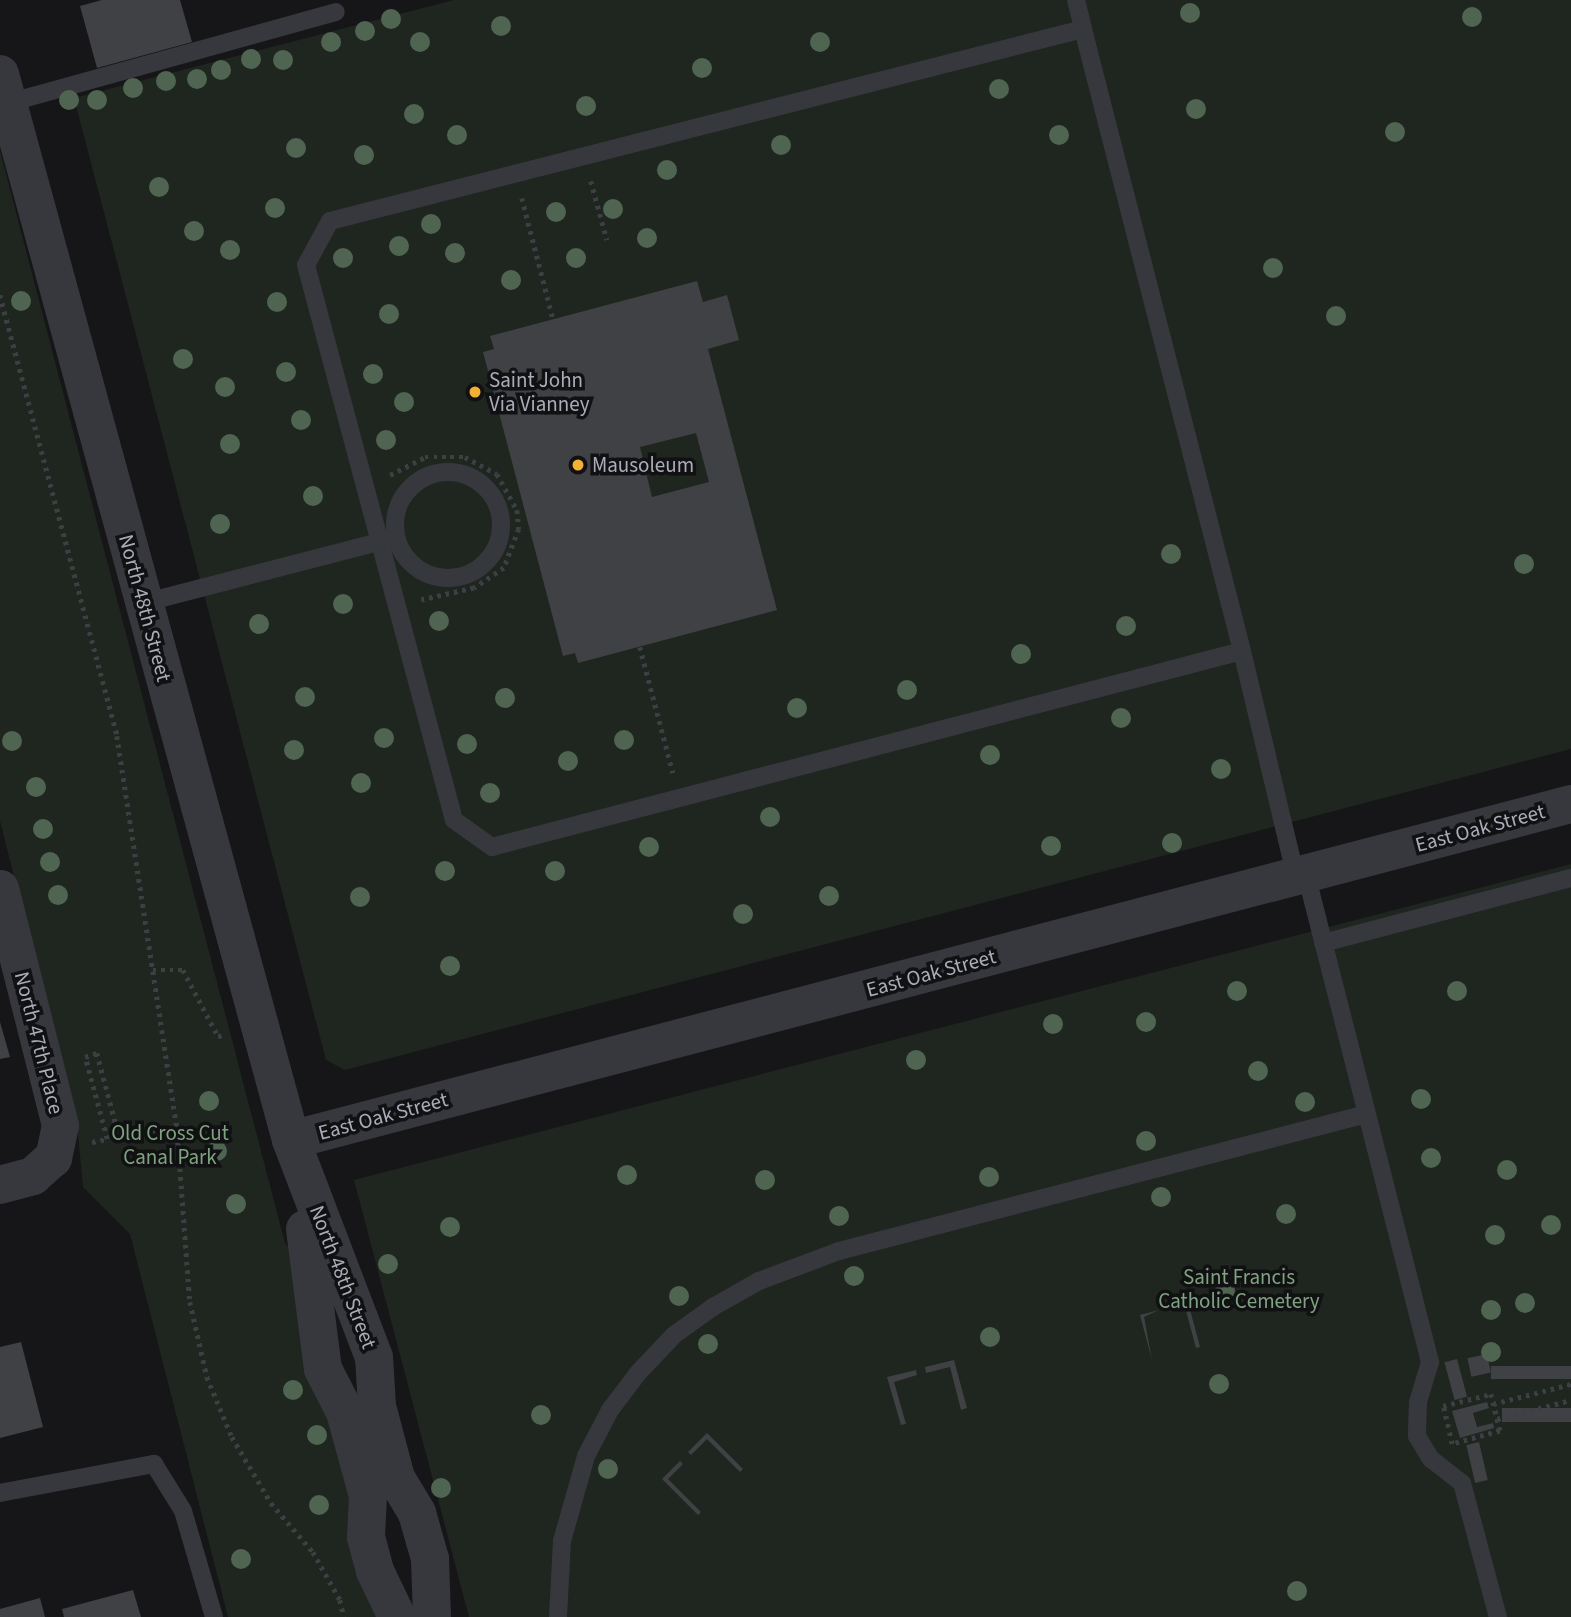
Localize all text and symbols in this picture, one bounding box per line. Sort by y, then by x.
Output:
place label: Saint John Via Vianney [489,367,590,417]
marker: Saint John Via Vianney [467,384,483,400]
place label: Mausoleum [592,452,694,478]
marker: Mausoleum [570,457,586,473]
street label: North 48th Street [113,532,177,684]
street label: East Oak Street [1412,799,1548,857]
street label: East Oak Street [863,944,999,1002]
street label: North 47th Place [9,969,69,1117]
street label: East Oak Street [315,1087,451,1145]
park label: Old Cross Cut Canal Park [111,1120,229,1170]
street label: North 48th Street [304,1202,382,1352]
park label: Saint Francis Catholic Cemetery [1158,1264,1320,1314]

